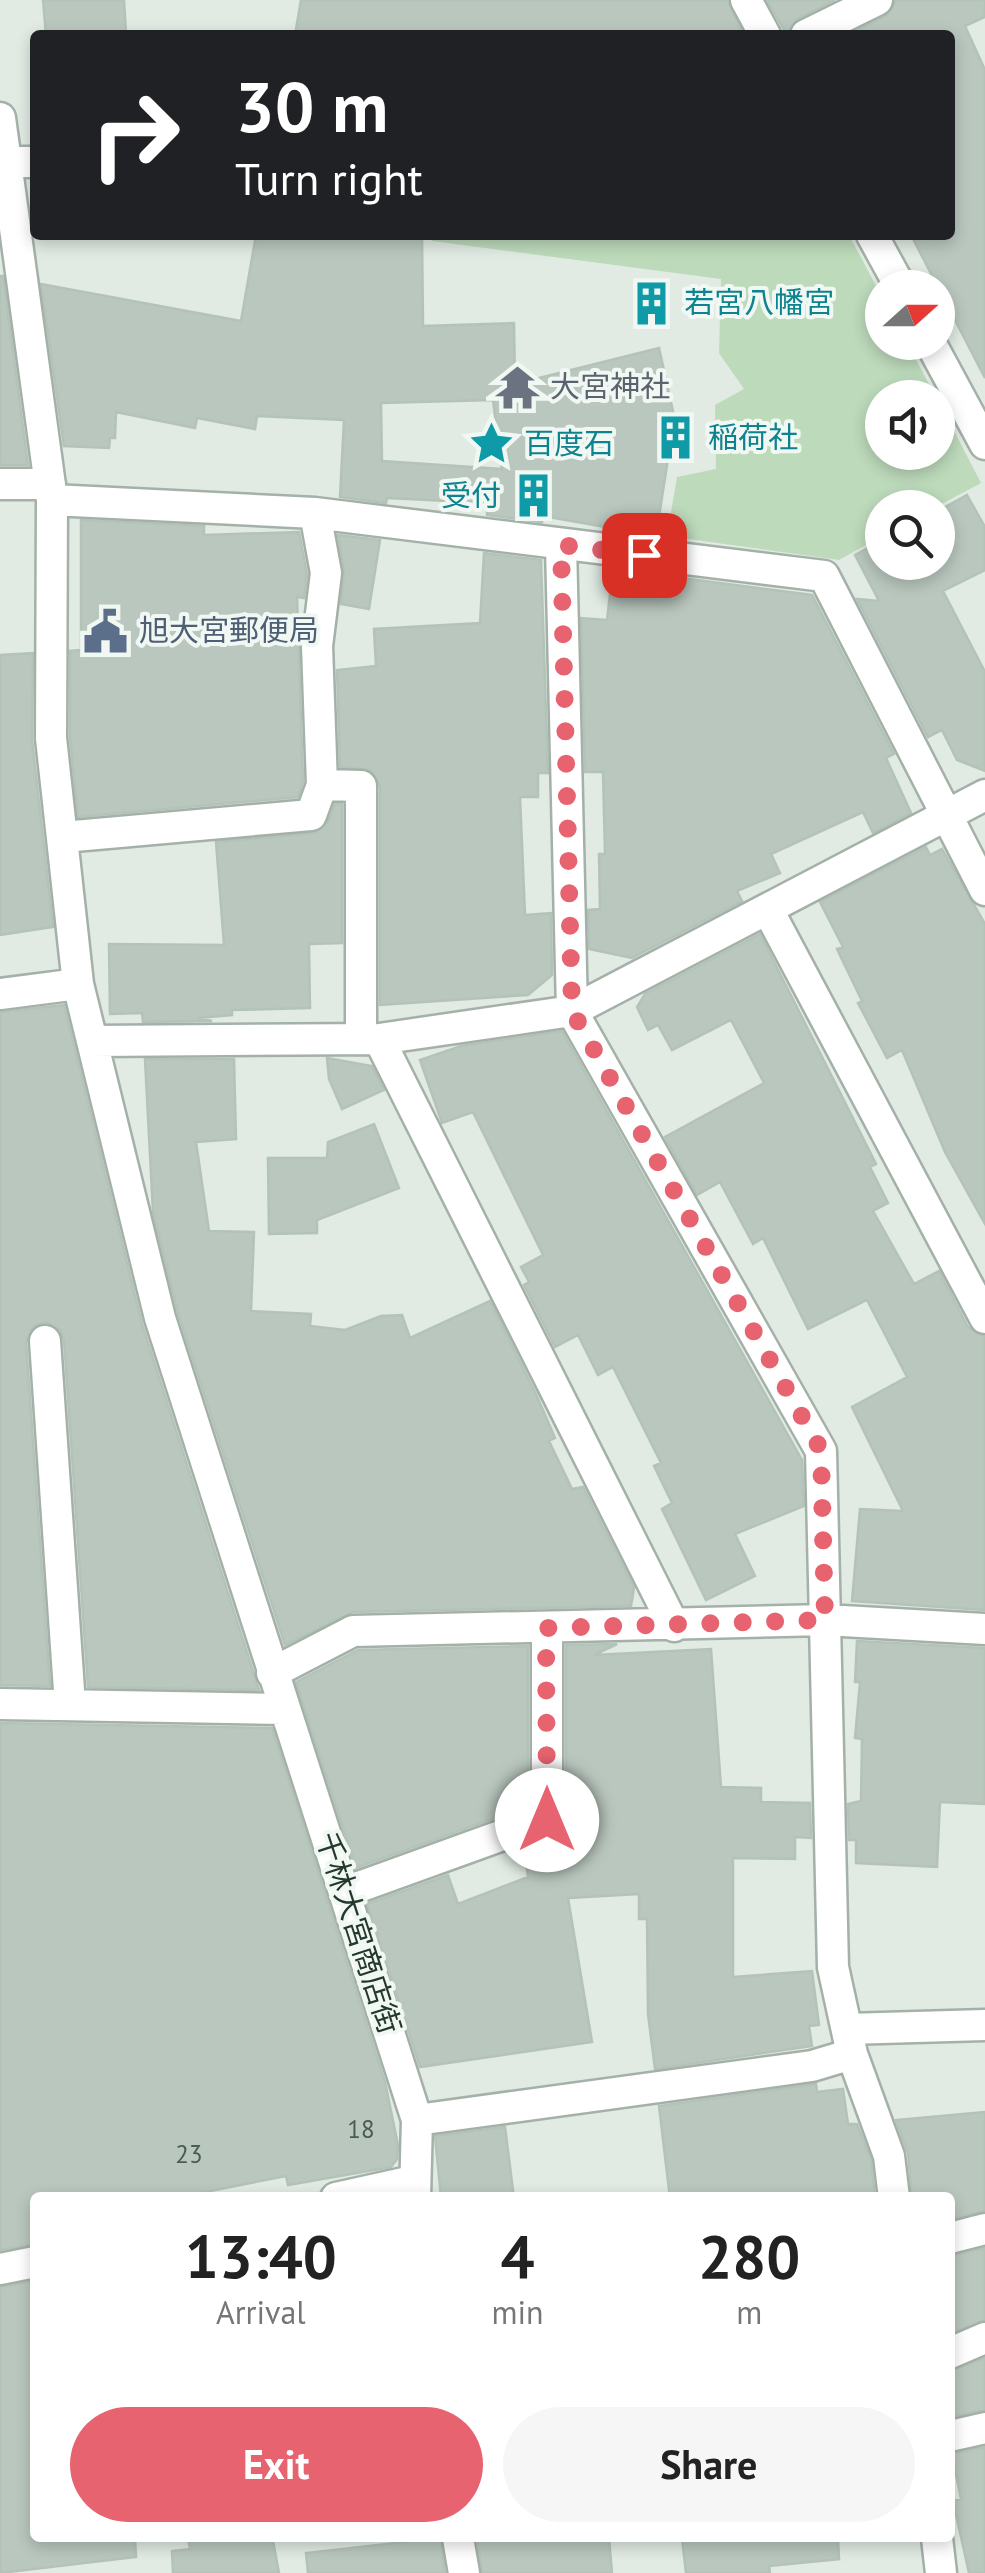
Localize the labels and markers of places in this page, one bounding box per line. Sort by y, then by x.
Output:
building icon: 若宮八幡宮 [627,279,675,327]
place label: 若宮八幡宮 [684,282,834,321]
temple icon: 大宮神社 [493,363,541,411]
place label: 大宮神社 [550,366,670,405]
building icon: 稲荷社 [651,414,699,462]
place label: 稲荷社 [708,417,798,456]
place icon: 百度石 [467,420,515,468]
place label: 百度石 [524,423,614,462]
building icon: 受付 [510,472,558,520]
place label: 受付 [441,475,501,514]
pin [602,513,687,598]
public building icon: 旭大宮郵便局 [82,607,130,655]
place label: 旭大宮郵便局 [139,610,319,649]

